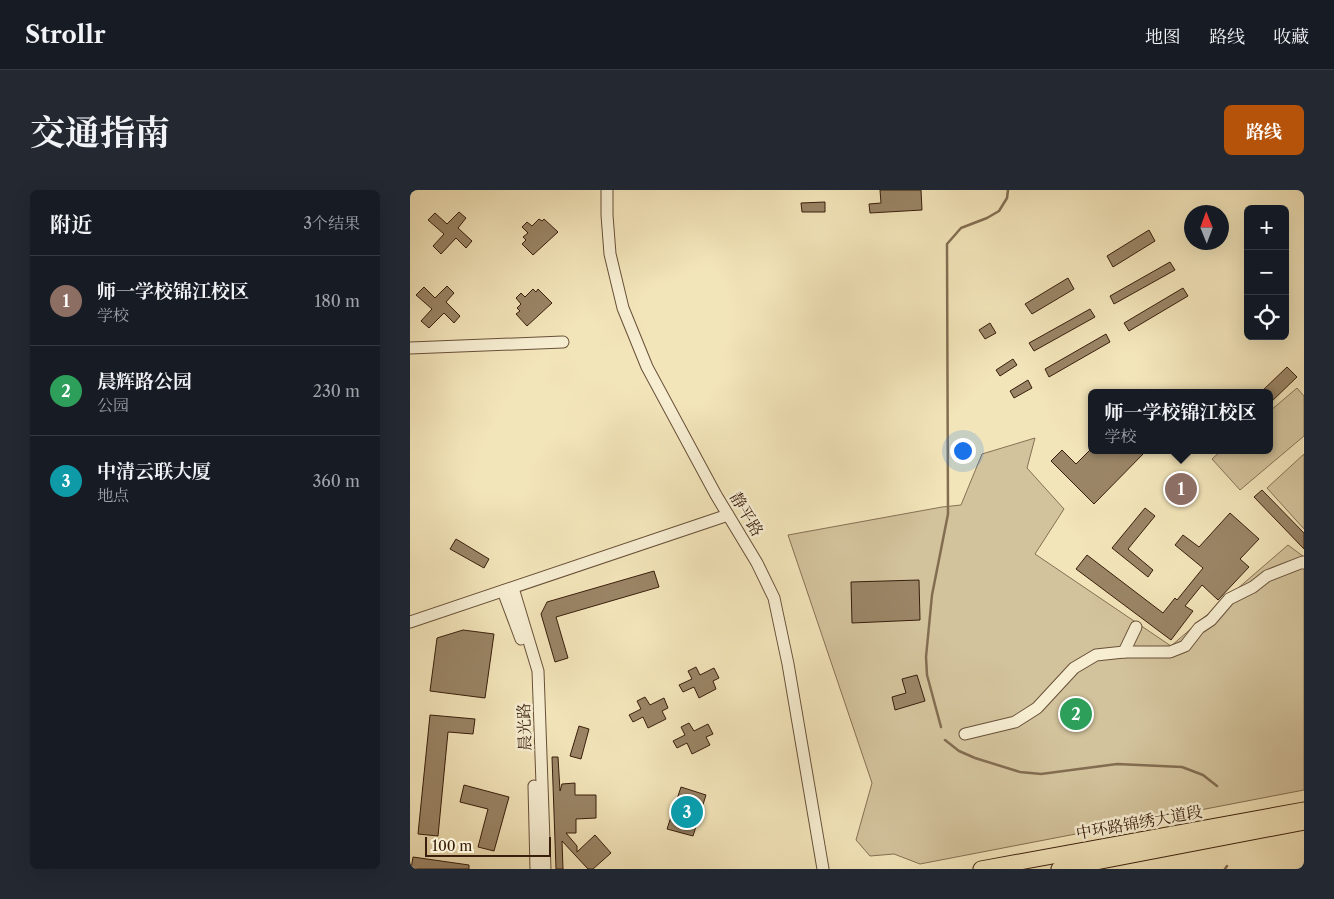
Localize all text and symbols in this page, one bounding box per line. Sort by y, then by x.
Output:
text: Strollr [25,20,105,49]
text: 地图 [1145,26,1181,48]
text: 路线 [1209,26,1245,48]
text: 收藏 [1273,26,1309,48]
button: 路线 [1224,105,1304,155]
text: 交通指南 [30,111,170,154]
north arrow [1184,205,1229,250]
map controls [1244,205,1289,340]
button: + [1244,205,1289,250]
text: 附近 [50,212,92,237]
text: 3个结果 [303,213,360,233]
button: − [1244,250,1289,295]
text: 师一学校锦江校区 [97,280,249,303]
text: 1 [62,291,70,311]
text: 180 m [314,291,360,311]
button: locate [1244,295,1289,340]
text: 学校 [97,305,129,325]
text: 晨辉路公园 [97,370,192,393]
text: 2 [61,381,71,401]
text: 230 m [313,381,360,401]
popup [1088,389,1273,454]
text: 公园 [97,395,129,415]
text: 师一学校锦江校区 [1104,401,1257,424]
text: 学校 [1104,426,1137,446]
your location [950,438,976,464]
text: 中清云联大厦 [97,460,211,483]
pin: 1 [1165,470,1197,508]
text: 3 [61,471,71,491]
text: 360 m [313,471,360,491]
text: 地点 [97,485,129,505]
street label: 静平路 [726,488,768,540]
pin: 2 [1060,695,1092,733]
street label: 晨光路 [513,703,535,751]
pin: 3 [671,793,703,831]
street label: 中环路锦绣大道段 [1074,801,1204,843]
scale bar [425,834,551,857]
text: 100 m [432,837,472,855]

